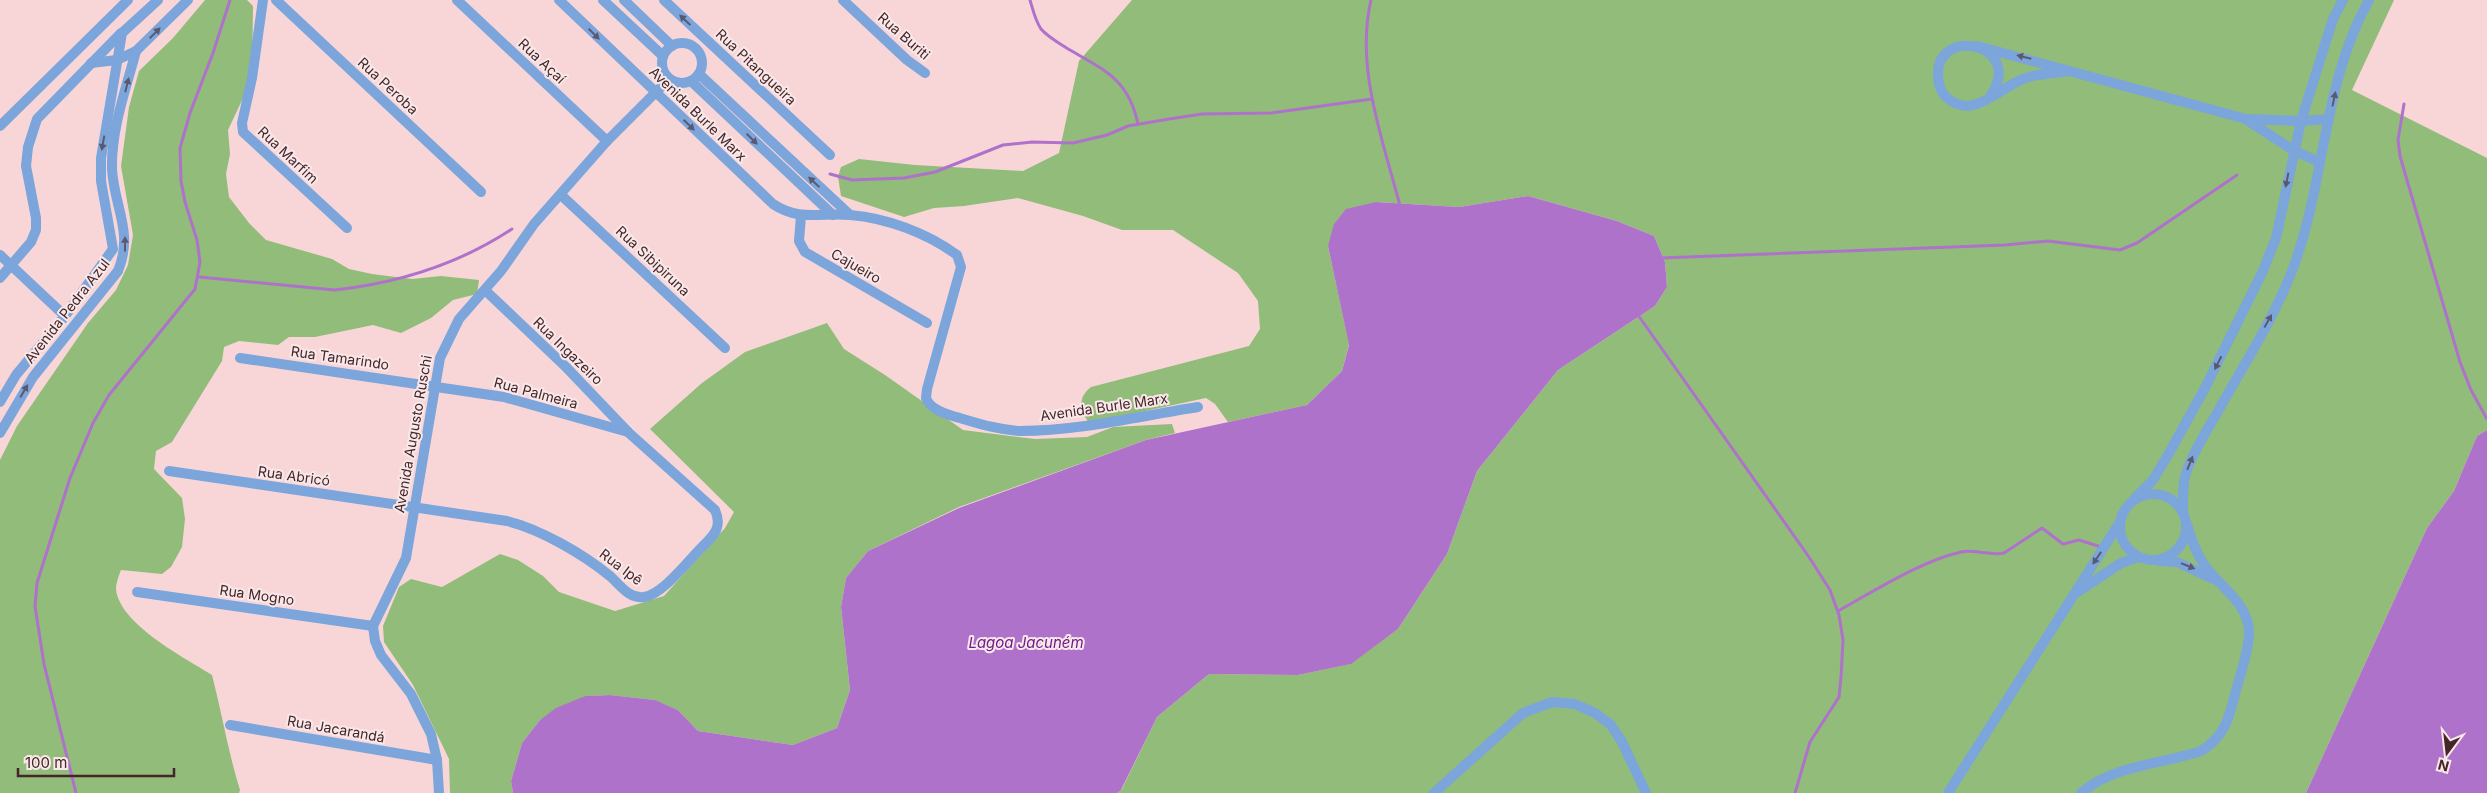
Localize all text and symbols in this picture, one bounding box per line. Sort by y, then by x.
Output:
street label: Rua Buriti [875,8,934,63]
one-way arrow [679,14,691,26]
street label: Rua Pitangueira [713,25,800,108]
one-way arrow [148,27,160,39]
one-way arrow [588,28,600,40]
street label: Rua Açaí [515,35,570,87]
street label: Rua Peroba [355,53,422,118]
one-way arrow [2017,53,2032,61]
street label: Avenida Burle Marx [646,63,751,165]
one-way arrow [123,77,131,92]
one-way arrow [2330,91,2338,106]
one-way arrow [683,119,695,131]
street label: Rua Marfim [255,123,322,187]
one-way arrow [746,133,758,145]
one-way arrow [99,135,107,151]
one-way arrow [2283,172,2291,188]
one-way arrow [808,176,821,187]
street label: Rua Sibipiruna [613,222,694,299]
one-way arrow [121,236,129,252]
street label: Cajueiro [828,245,884,287]
street label: Avenida Pedra Azul [20,255,113,366]
street label: Rua Ingazeiro [530,313,607,388]
one-way arrow [2264,314,2273,327]
street label: Rua Tamarindo [290,342,390,373]
street label: Avenida Augusto Ruschi [390,354,435,514]
one-way arrow [2214,356,2222,370]
street label: Rua Palmeira [492,373,580,412]
one-way arrow [20,384,29,397]
street label: Avenida Burle Marx [1039,389,1169,424]
one-way arrow [2187,456,2195,470]
street label: Rua Abricó [257,462,331,489]
street label: Rua Ipê [596,545,646,588]
one-way arrow [2092,552,2102,565]
one-way arrow [2181,563,2195,571]
street label: Rua Mogno [219,581,296,608]
water label: Lagoa Jacuném [968,633,1084,652]
street label: Rua Jacarandá [286,712,386,745]
north arrow [2422,728,2472,778]
scale bar [18,746,174,778]
text: 100 m [25,753,67,772]
text: N [2436,756,2451,776]

